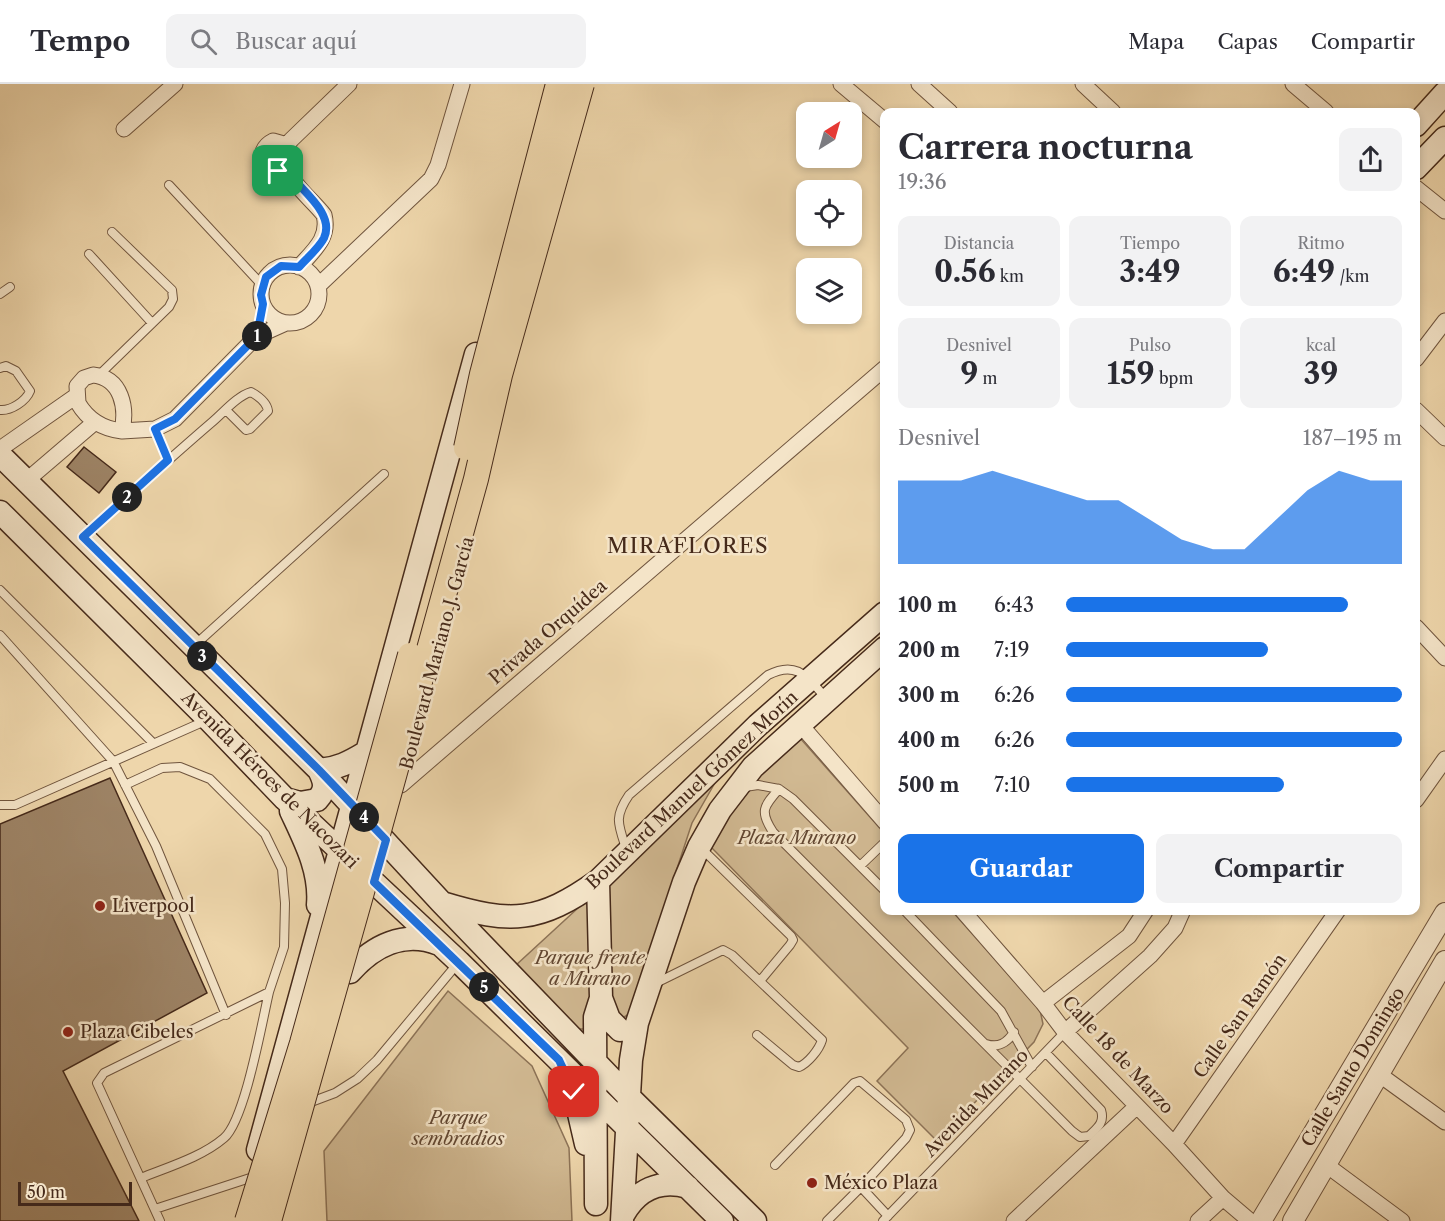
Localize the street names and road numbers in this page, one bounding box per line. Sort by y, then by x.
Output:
street label: Boulevard Mariano J. García [395,534,479,772]
street label: Privada Orquídea [485,575,612,689]
street label: Avenida Héroes de Nacozari [176,686,364,874]
street label: Boulevard Manuel Gómez Morín [582,686,802,894]
street label: Calle San Ramón [1189,950,1291,1082]
street label: Calle Santo Domingo [1297,983,1409,1151]
street label: Calle 18 de Marzo [1058,991,1178,1119]
street label: Avenida Murano [918,1044,1033,1162]

